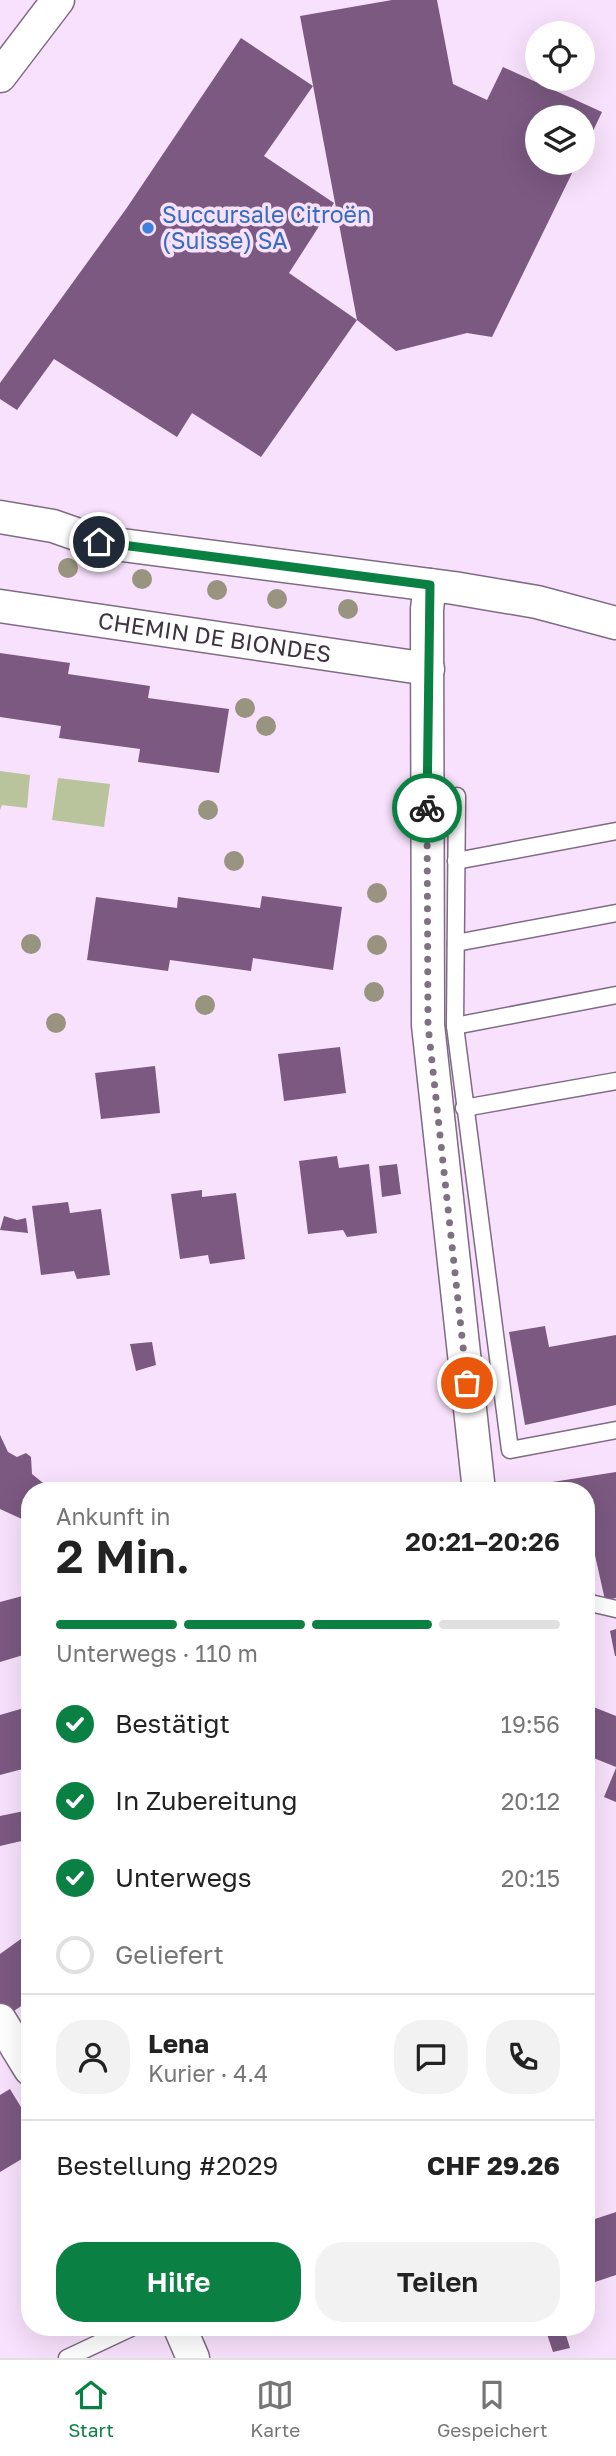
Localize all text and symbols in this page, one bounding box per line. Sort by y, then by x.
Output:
map controls [525,21,595,175]
button: locate [525,21,595,91]
button: layers [525,105,595,175]
place label: Succursale Citroën (Suisse) SA [162,200,371,254]
marker: Succursale Citroën (Suisse) SA [140,220,156,236]
pin [69,512,129,572]
icon: home [80,523,118,561]
street label: CHEMIN DE BIONDES [96,606,333,668]
courier [392,773,462,843]
icon: bike [408,789,446,827]
pin [437,1353,497,1413]
icon: bag [448,1364,486,1402]
text: Ankunft in [56,1502,171,1530]
text: 20:21–20:26 [405,1526,560,1557]
text: 2 Min. [56,1528,190,1583]
text: Unterwegs · 110 m [56,1639,258,1667]
icon: check [56,1705,94,1743]
text: Bestätigt [115,1708,230,1739]
text: 19:56 [501,1710,560,1738]
icon: check [56,1782,94,1820]
text: In Zubereitung [115,1785,298,1816]
text: 20:12 [501,1787,560,1815]
icon: check [56,1859,94,1897]
text: Unterwegs [115,1862,252,1893]
text: 20:15 [501,1864,560,1892]
text: Geliefert [115,1939,224,1970]
button: person [56,2020,130,2094]
button: chat [394,2020,468,2094]
button: phone [486,2020,560,2094]
text: Lena [148,2028,209,2059]
text: Kurier · 4.4 [148,2059,268,2087]
text: Bestellung #2029 [56,2150,278,2181]
text: CHF 29.26 [427,2150,560,2181]
button: Hilfe [56,2242,301,2322]
button: Teilen [315,2242,560,2322]
tab: Start [68,2376,114,2441]
tab: Karte [250,2376,300,2441]
tab: Gespeichert [437,2376,548,2441]

